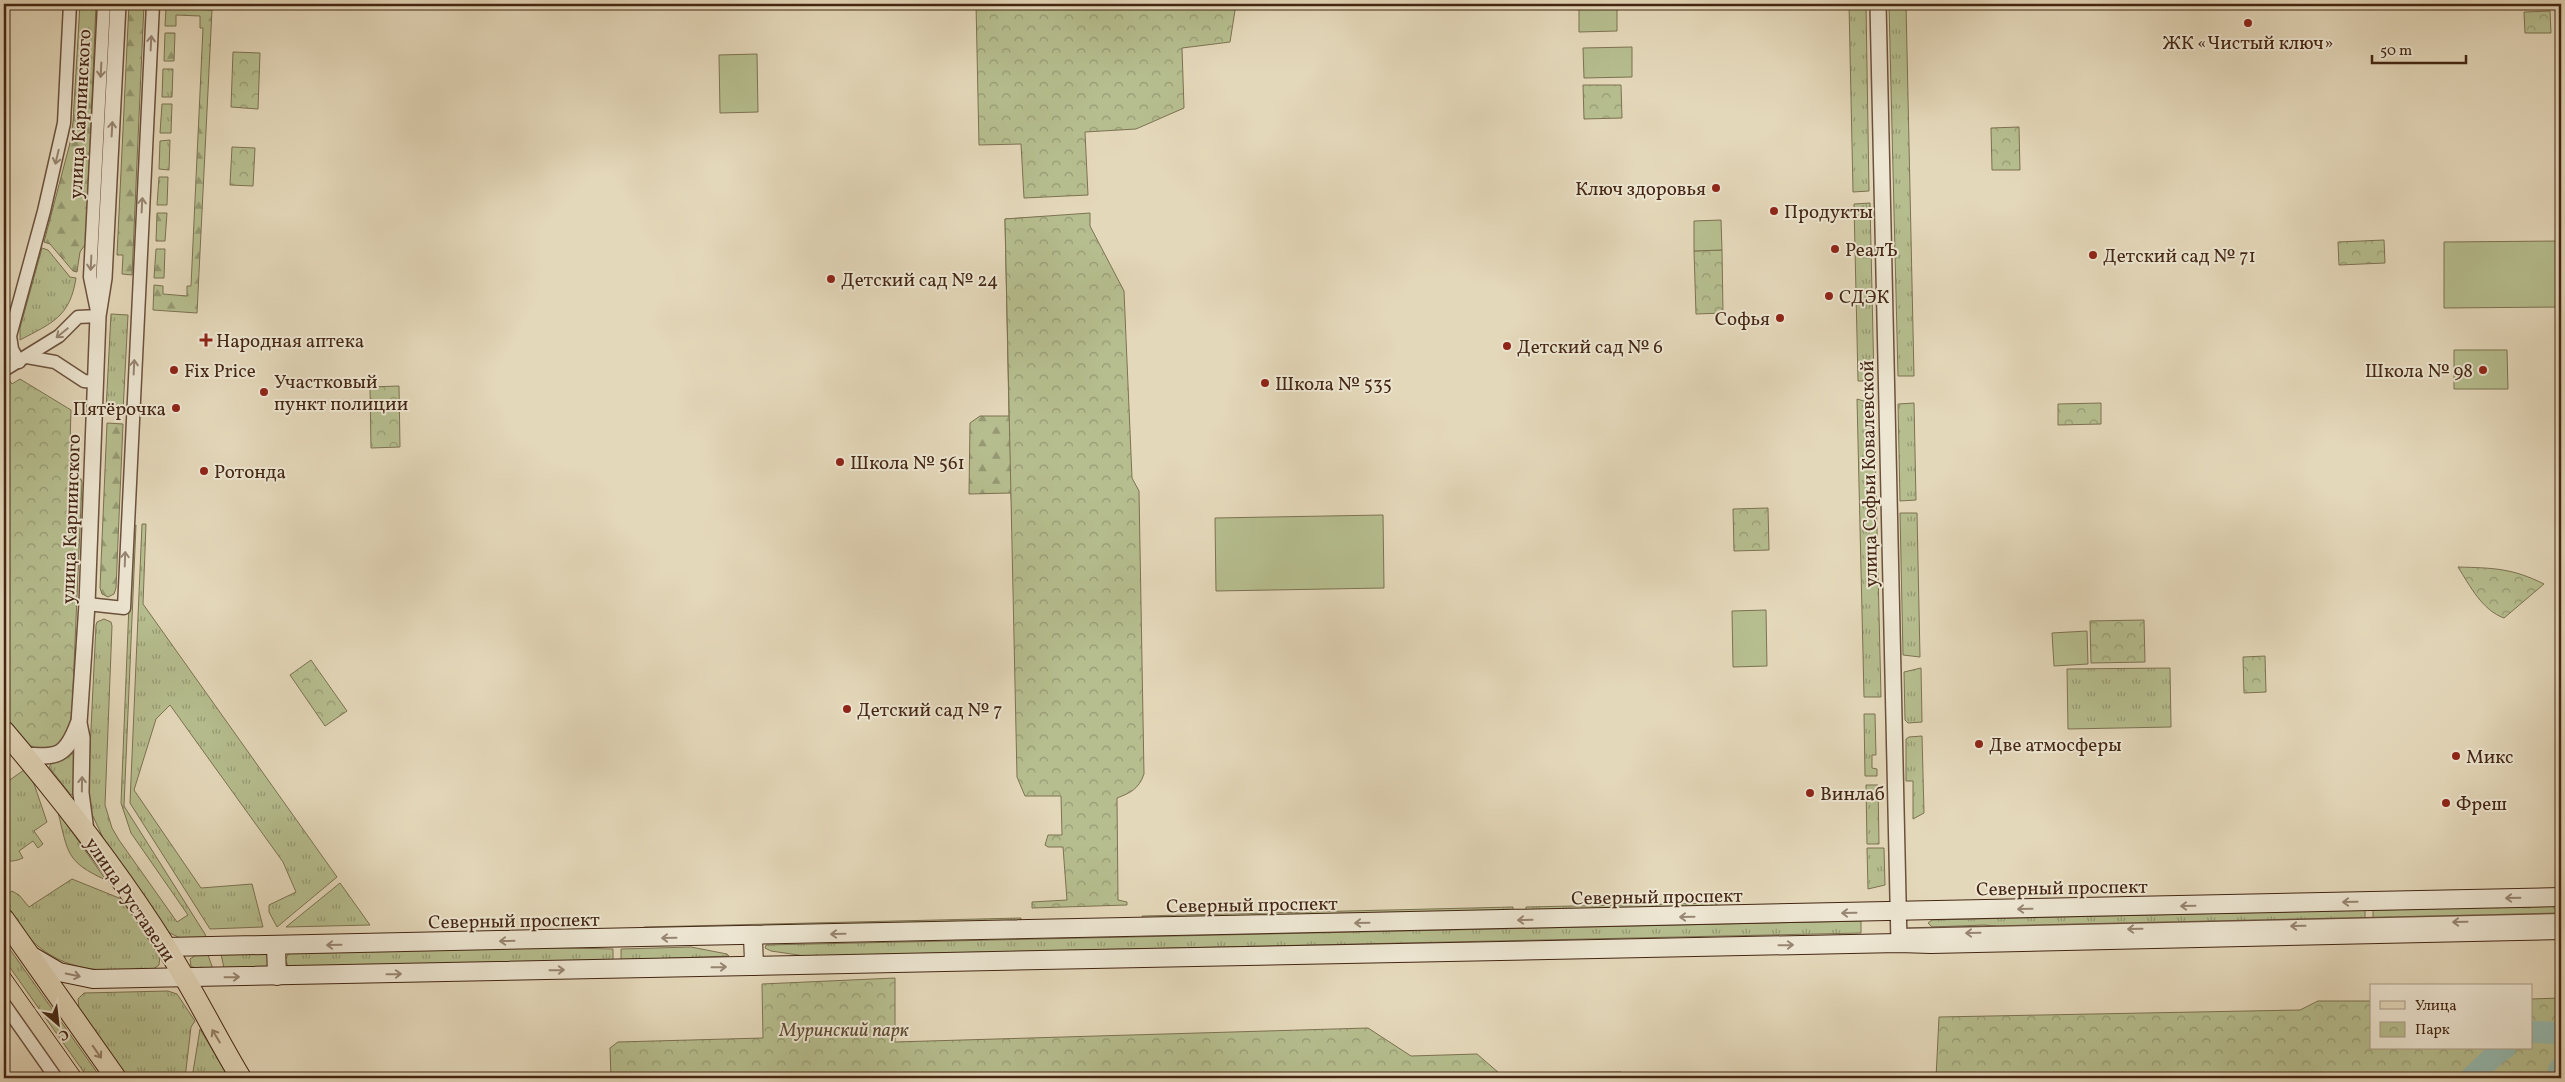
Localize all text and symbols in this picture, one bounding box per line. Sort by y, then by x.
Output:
marker: ЖК «Чистый ключ» [2242,17,2254,29]
street label: улица Карпинского [64,28,98,200]
place label: ЖК «Чистый ключ» [2162,31,2334,57]
scale bar [2372,32,2466,64]
one-way arrow [146,35,155,51]
text: 50 m [2380,41,2412,62]
one-way arrow [96,62,106,78]
one-way arrow [107,121,116,137]
one-way arrow [52,148,61,164]
place label: Ключ здоровья [1575,177,1706,203]
marker: Ключ здоровья [1710,182,1722,194]
one-way arrow [138,197,147,213]
place label: Продукты [1784,200,1873,226]
marker: Продукты [1768,205,1780,217]
place label: РеалЪ [1845,238,1898,264]
marker: РеалЪ [1829,243,1841,255]
place label: Детский сад № 71 [2103,244,2256,270]
marker: Детский сад № 71 [2087,249,2099,261]
one-way arrow [87,255,96,271]
place label: Детский сад № 24 [841,268,998,294]
marker: Детский сад № 24 [825,273,837,285]
place label: СДЭК [1839,285,1889,311]
marker: СДЭК [1823,290,1835,302]
place label: Софья [1715,307,1770,333]
marker: Софья [1774,312,1786,324]
one-way arrow [56,327,69,338]
place label: Народная аптека [216,329,364,355]
marker: Народная аптека [200,334,212,346]
place label: Детский сад № 6 [1517,335,1663,361]
marker: Детский сад № 6 [1501,340,1513,352]
one-way arrow [129,359,138,375]
place label: Fix Price [184,359,256,385]
place label: Школа № 98 [2365,359,2473,385]
street label: улица Софьи Ковалевской [1855,360,1885,588]
marker: Fix Price [168,364,180,376]
marker: Школа № 98 [2477,364,2489,376]
place label: Участковый пункт полиции [274,370,408,418]
place label: Школа № 535 [1275,372,1392,398]
marker: Школа № 535 [1259,377,1271,389]
marker: Участковый пункт полиции [258,386,270,398]
place label: Пятёрочка [73,397,166,423]
marker: Пятёрочка [170,402,182,414]
street label: улица Карпинского [56,434,88,605]
place label: Школа № 561 [850,451,965,477]
marker: Школа № 561 [834,456,846,468]
place label: Ротонда [214,460,286,486]
marker: Ротонда [198,465,210,477]
one-way arrow [121,551,130,567]
place label: Детский сад № 7 [857,698,1002,724]
marker: Детский сад № 7 [841,703,853,715]
place label: Две атмосферы [1989,733,2122,759]
marker: Две атмосферы [1973,738,1985,750]
place label: Микс [2466,745,2514,771]
marker: Микс [2450,750,2462,762]
one-way arrow [77,777,86,793]
place label: Винлаб [1820,782,1885,808]
marker: Винлаб [1804,787,1816,799]
place label: Фреш [2456,792,2507,818]
marker: Фреш [2440,797,2452,809]
street label: улица Руставели [78,832,181,968]
street label: Северный проспект [1976,874,2148,903]
street label: Северный проспект [1571,883,1743,912]
street label: Северный проспект [1166,891,1338,920]
one-way arrow [2505,893,2521,903]
one-way arrow [2342,897,2358,907]
one-way arrow [2180,901,2196,910]
one-way arrow [2017,904,2034,914]
street label: Северный проспект [428,907,600,936]
one-way arrow [1842,908,1858,918]
one-way arrow [1679,912,1696,922]
one-way arrow [1517,915,1533,925]
one-way arrow [2452,917,2468,927]
one-way arrow [1354,918,1370,928]
one-way arrow [2290,921,2306,930]
one-way arrow [2127,925,2143,934]
one-way arrow [1965,928,1981,938]
one-way arrow [830,930,846,939]
one-way arrow [661,933,678,943]
one-way arrow [499,937,515,946]
one-way arrow [327,940,343,950]
one-way arrow [1778,940,1794,950]
one-way arrow [710,962,727,972]
one-way arrow [548,965,564,975]
one-way arrow [386,969,402,978]
one-way arrow [65,970,81,980]
one-way arrow [224,972,240,982]
legend [2370,984,2532,1050]
text: Улица [2415,996,2457,1017]
north arrow [32,1000,82,1050]
park label: Муринский парк [778,1018,910,1044]
text: Парк [2415,1020,2450,1041]
text: С [55,1024,72,1045]
one-way arrow [211,1030,221,1044]
one-way arrow [92,1045,102,1059]

